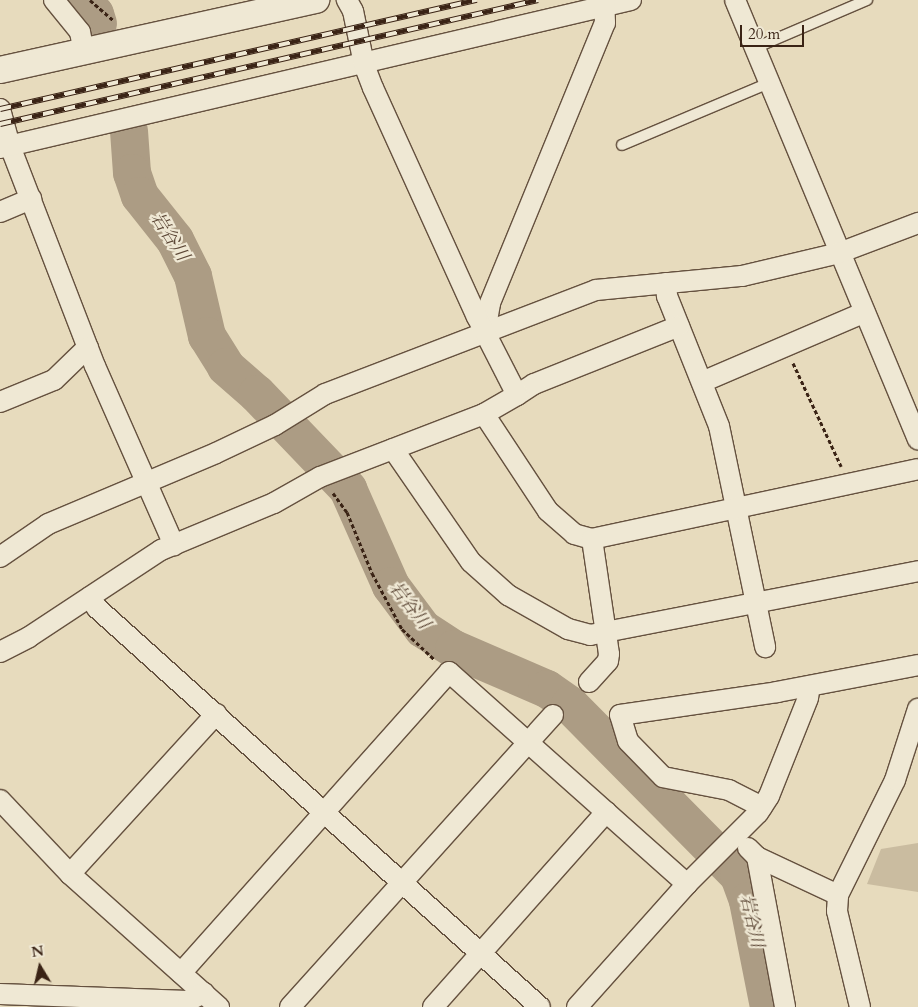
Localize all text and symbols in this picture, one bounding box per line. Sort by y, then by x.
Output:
scale bar [743,15,807,47]
text: 20 m [748,24,780,44]
water label: 岩谷川 [145,208,193,266]
water label: 岩谷川 [384,578,434,634]
water label: 岩谷川 [734,892,768,950]
text: N [30,941,45,962]
north arrow [15,942,65,992]

